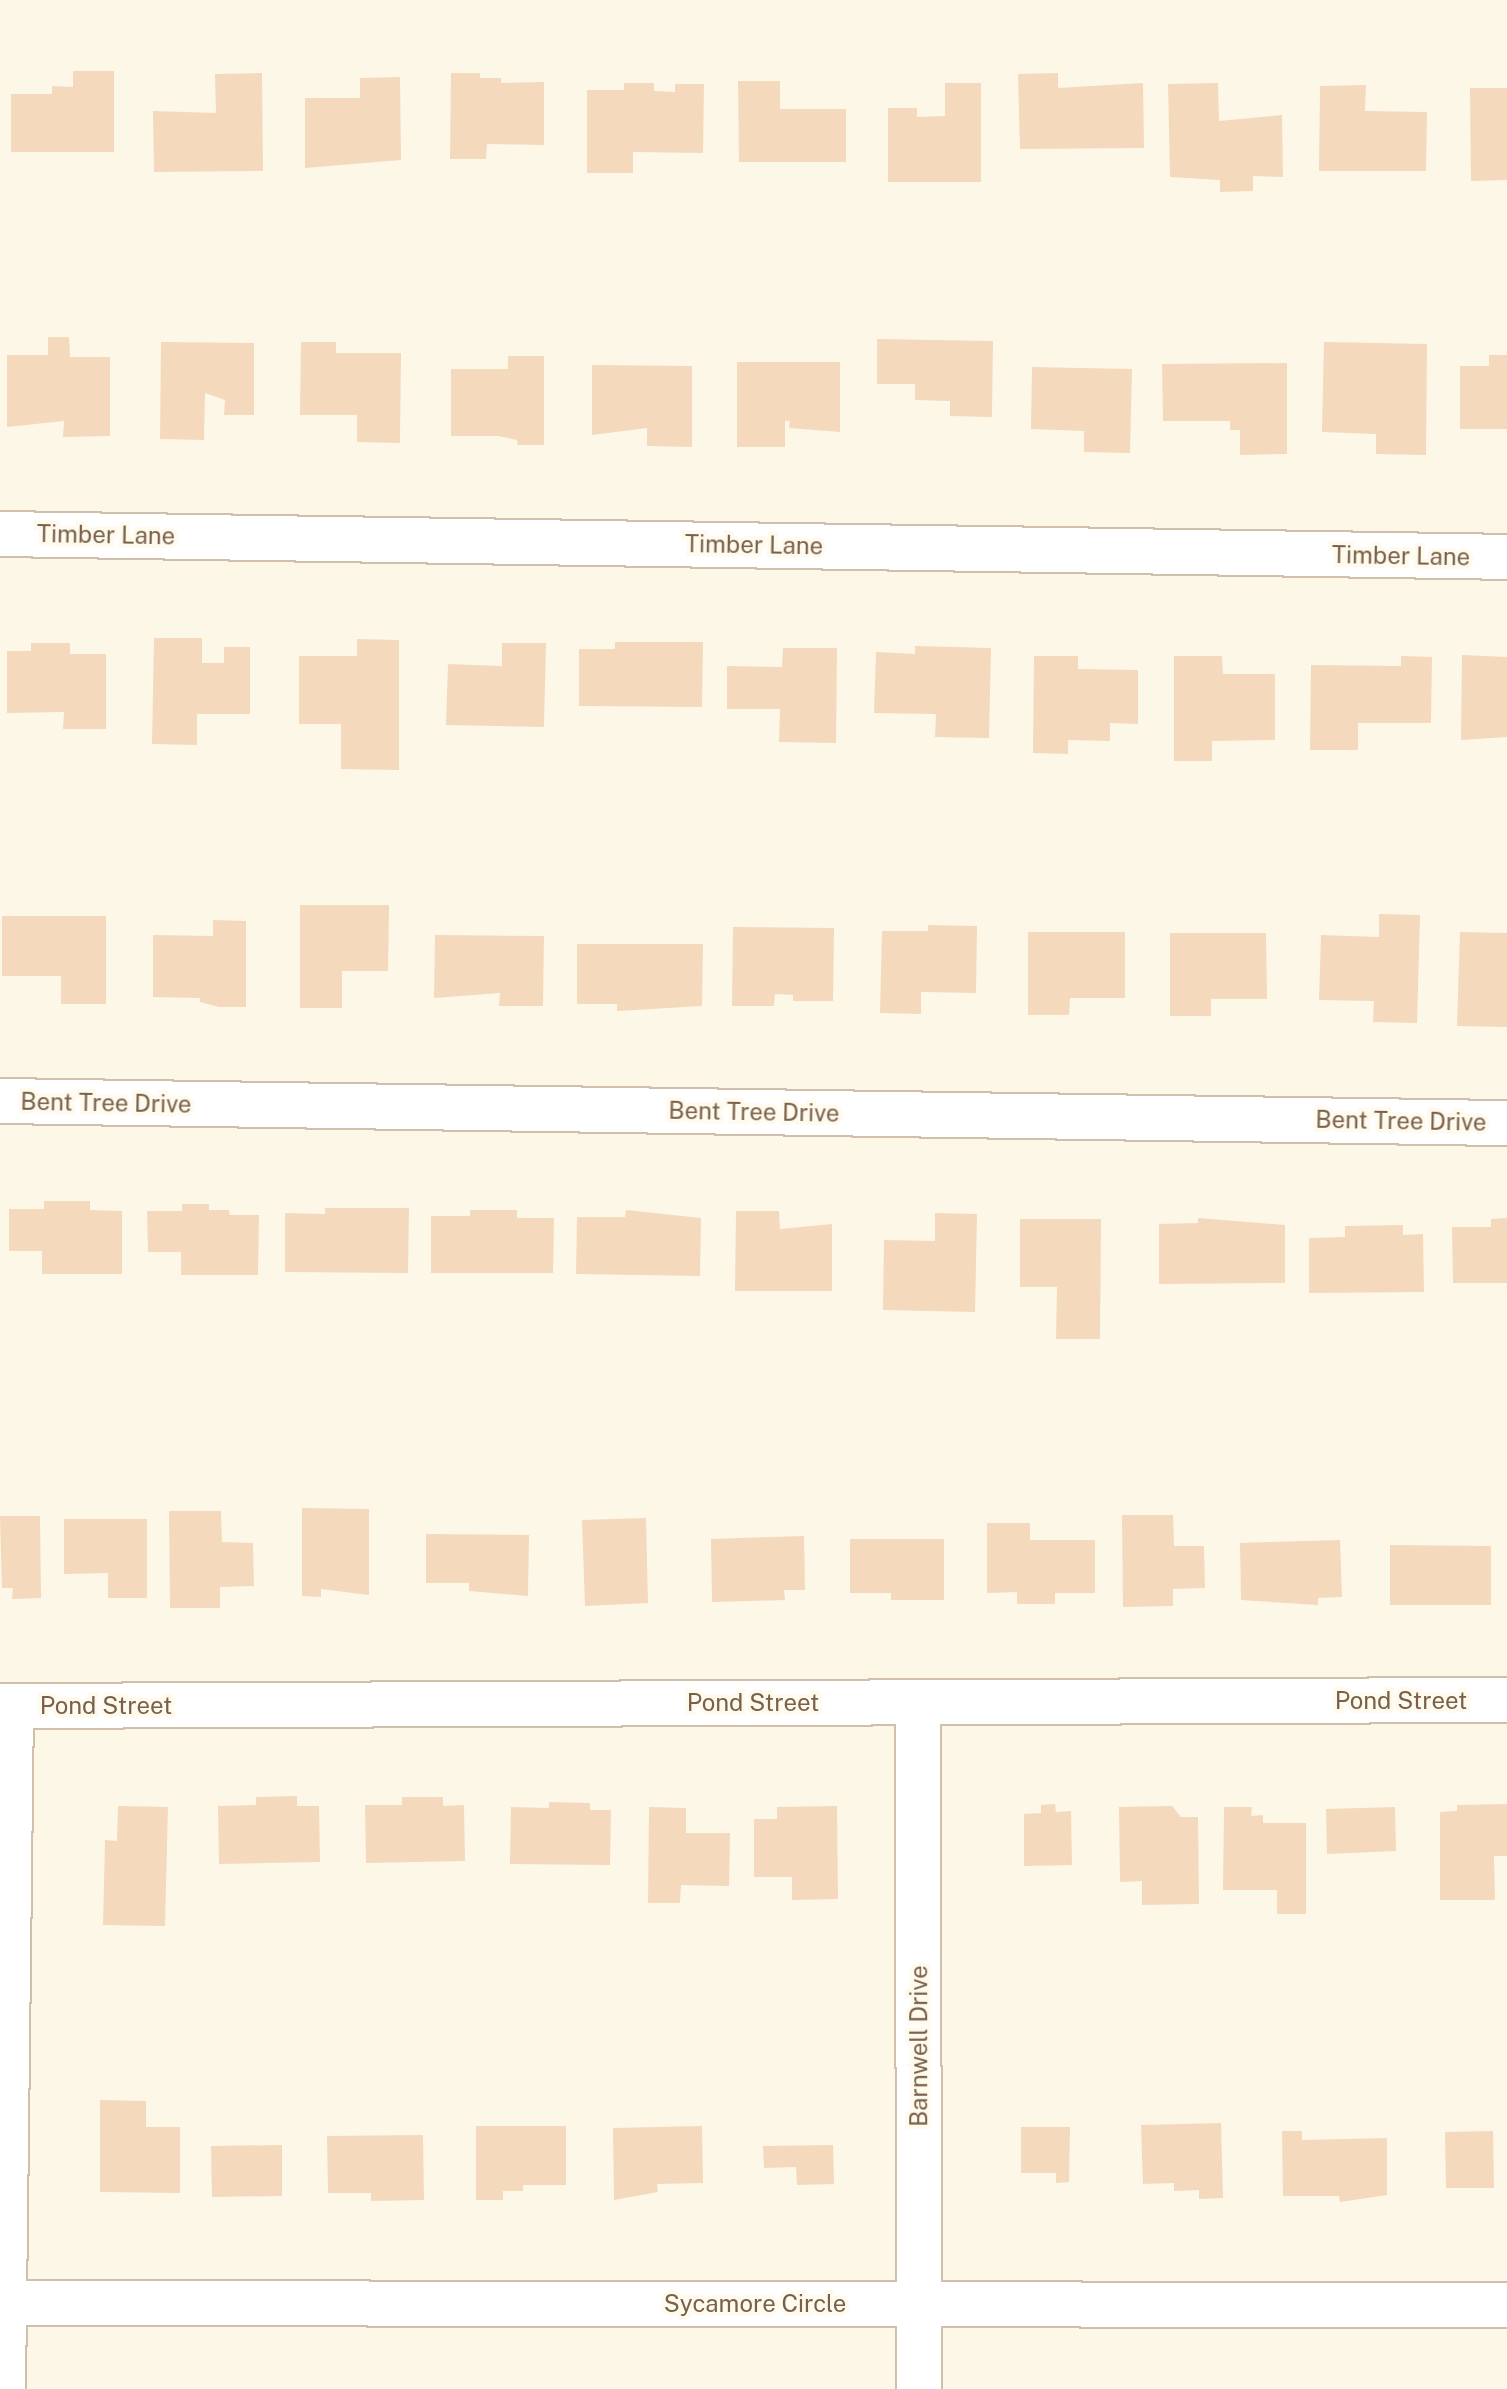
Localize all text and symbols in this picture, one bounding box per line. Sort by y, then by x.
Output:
street label: Timber Lane [37,519,175,551]
street label: Timber Lane [685,529,823,561]
street label: Timber Lane [1332,540,1470,572]
street label: Bent Tree Drive [20,1087,192,1119]
street label: Bent Tree Drive [668,1096,840,1128]
street label: Bent Tree Drive [1315,1105,1487,1137]
street label: Pond Street [1335,1687,1467,1715]
street label: Pond Street [687,1689,819,1717]
street label: Pond Street [40,1692,172,1720]
street label: Barnwell Drive [905,1965,933,2127]
street label: Sycamore Circle [664,2290,846,2318]

